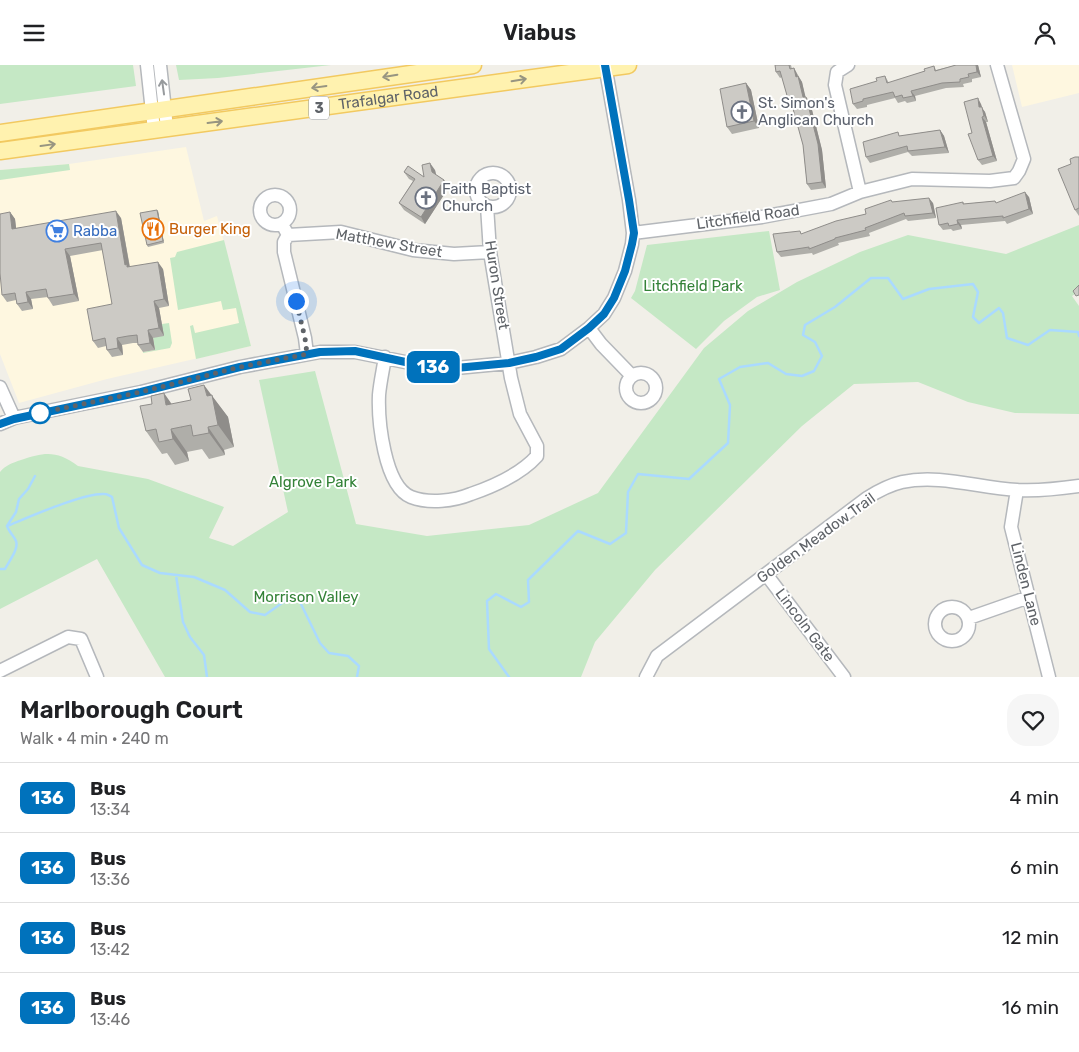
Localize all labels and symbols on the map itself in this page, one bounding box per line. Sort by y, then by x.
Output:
one-way arrow [383,72,399,82]
one-way arrow [511,75,527,85]
one-way arrow [158,79,168,95]
one-way arrow [311,82,327,92]
street label: Trafalgar Road [337,82,440,114]
place label: St. Simon's Anglican Church [758,94,874,129]
road number: 3 [309,97,329,119]
church icon: St. Simon's Anglican Church [730,100,754,124]
one-way arrow [207,117,223,127]
one-way arrow [40,139,56,149]
place label: Faith Baptist Church [442,180,531,215]
church icon: Faith Baptist Church [414,186,438,210]
street label: Litchfield Road [695,201,801,233]
restaurant icon: Burger King [141,217,165,241]
supermarket icon: Rabba [45,219,69,243]
place label: Burger King [169,220,251,238]
place label: Rabba [73,222,117,240]
street label: Matthew Street [334,225,444,261]
street label: Huron Street [481,239,513,331]
park label: Litchfield Park [643,277,743,295]
your location [284,289,309,314]
line badge: 136 [404,351,462,383]
unlabelled marker [29,402,51,424]
park label: Algrove Park [269,473,357,491]
street label: Golden Meadow Trail [753,489,879,587]
street label: Linden Lane [1007,540,1045,628]
street label: Lincoln Gate [772,585,838,665]
park label: Morrison Valley [253,588,359,606]

